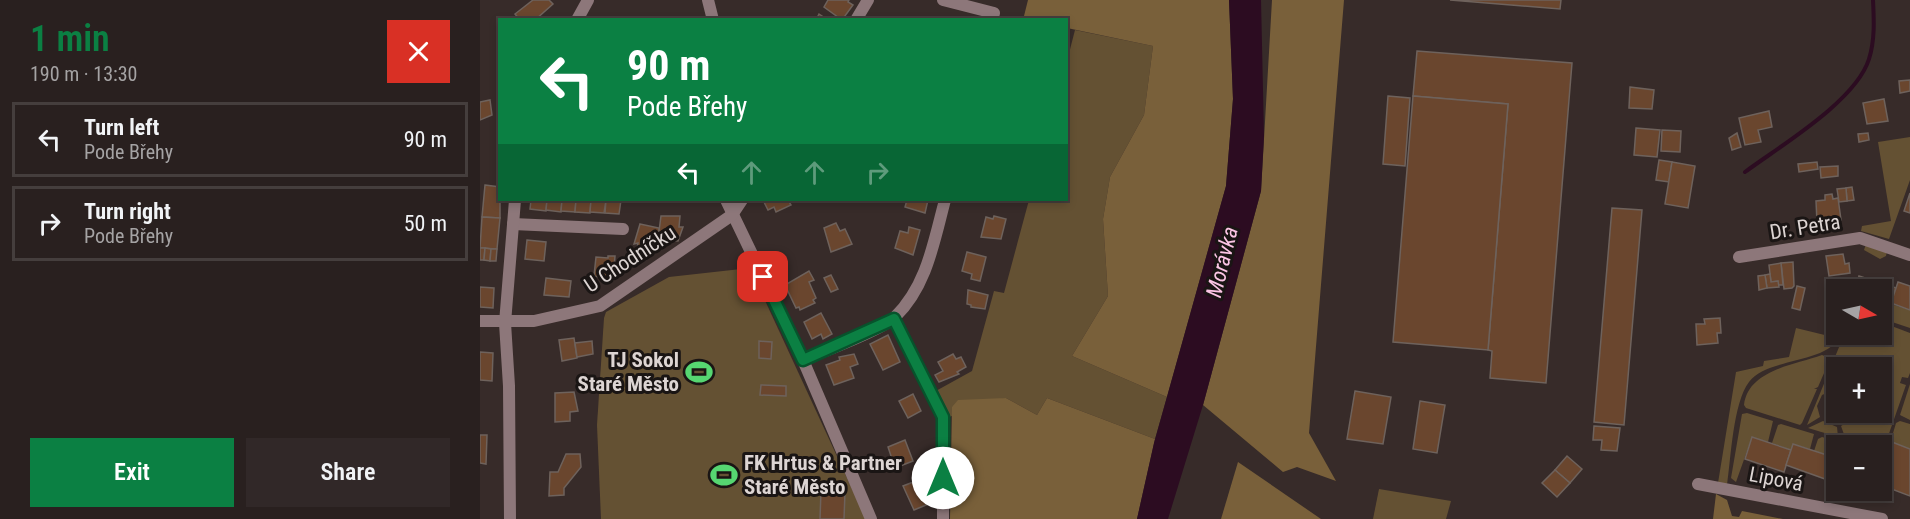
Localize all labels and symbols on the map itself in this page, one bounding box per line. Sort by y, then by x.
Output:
street label: Dr. Petra [1768,210,1842,244]
street label: U Chodníčku [580,221,680,297]
water label: Morávka [1201,224,1243,300]
pin [737,251,788,302]
north arrow [1826,279,1892,345]
place label: TJ Sokol Staré Město [578,348,679,396]
sports icon: TJ Sokol Staré Město [684,357,714,387]
position arrow [911,446,975,510]
place label: FK Hrtus & Partner Staré Město [744,451,902,499]
sports icon: FK Hrtus & Partner Staré Město [709,460,739,490]
street label: Lipová [1747,462,1805,496]

